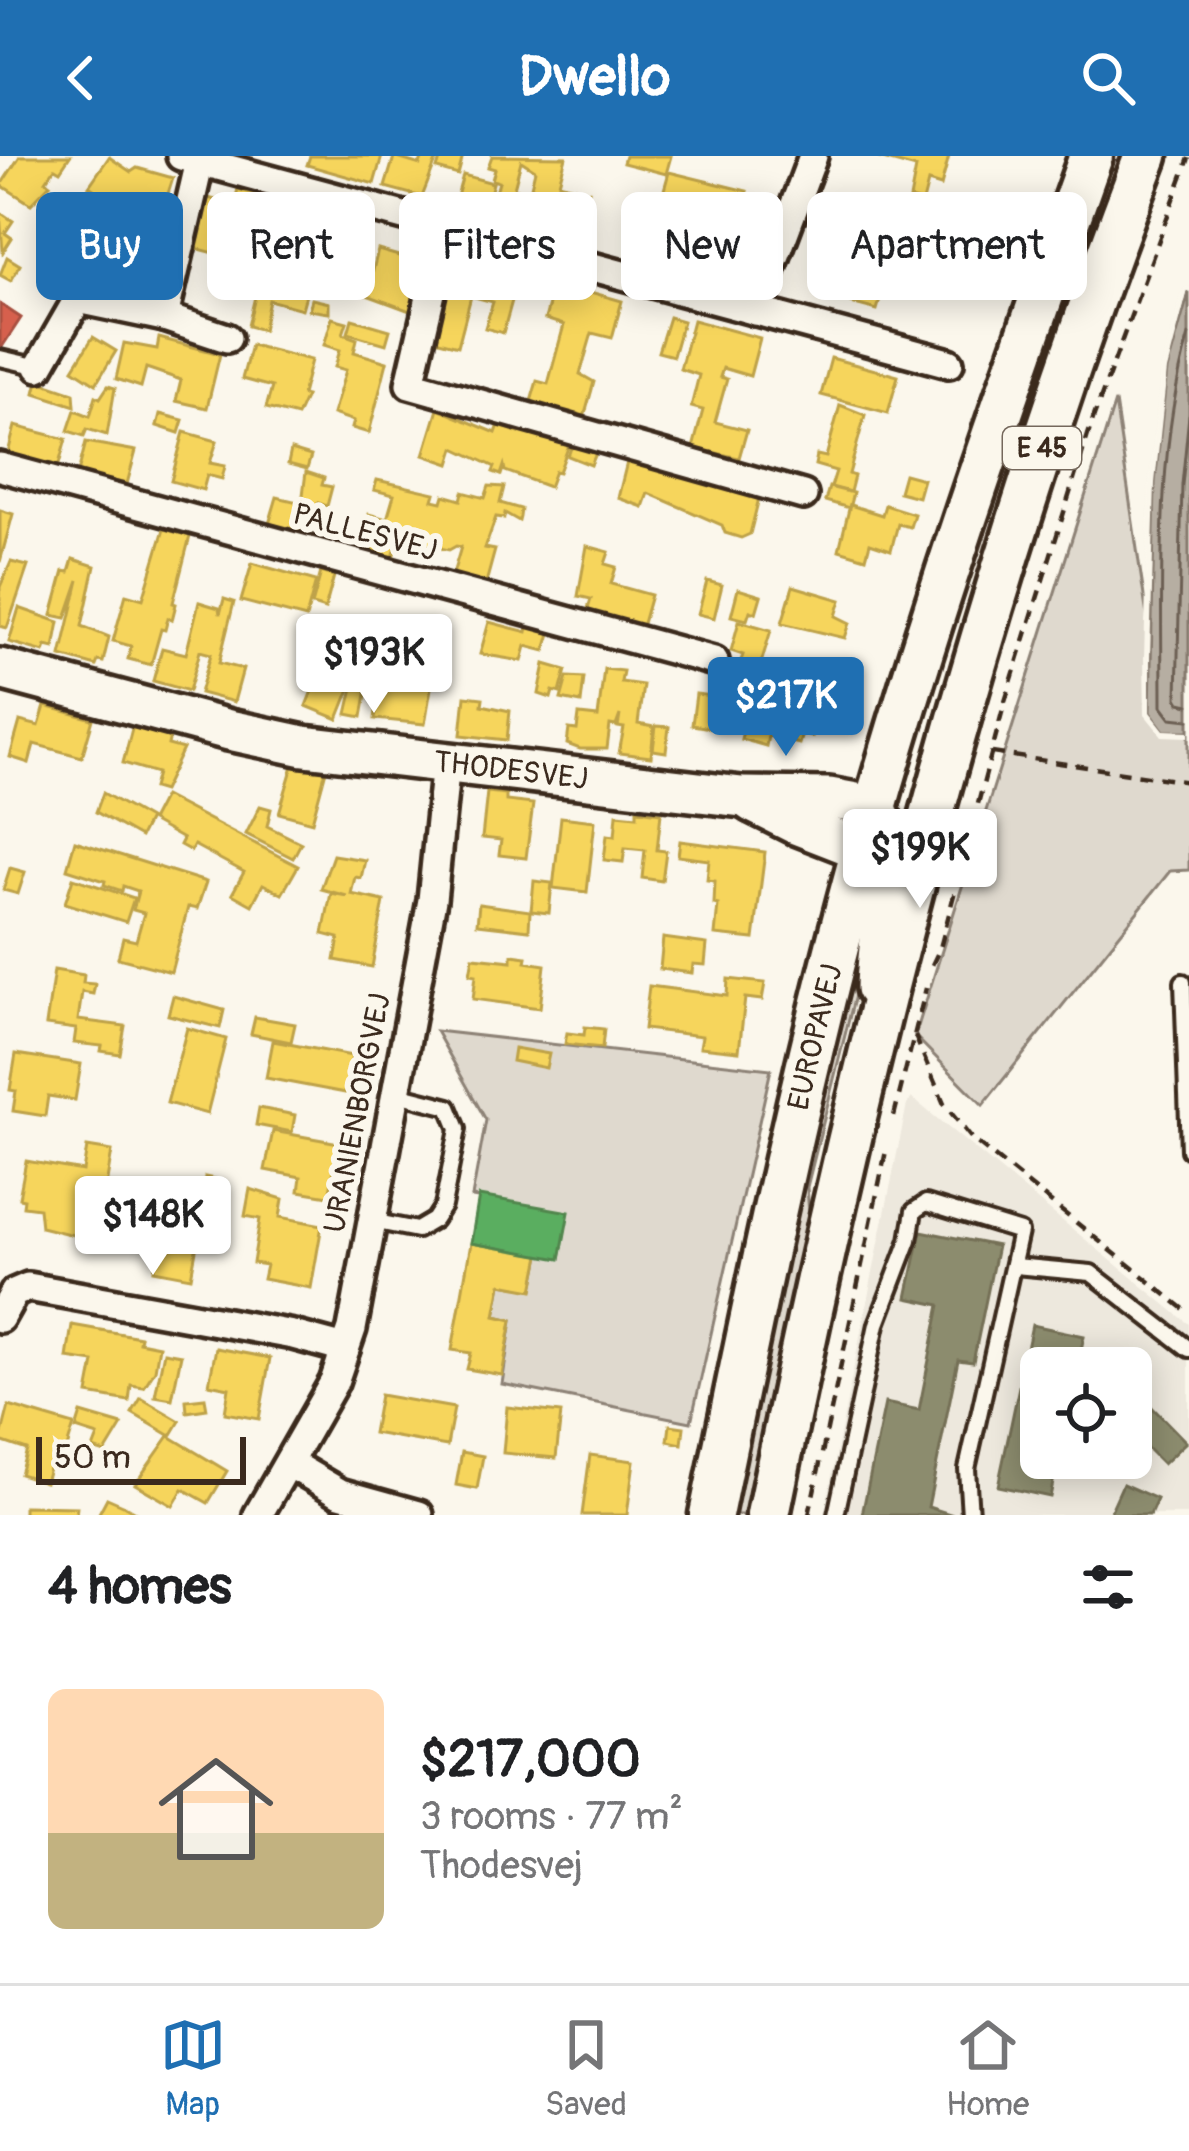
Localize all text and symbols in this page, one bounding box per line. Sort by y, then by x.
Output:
text: Dwello [519,44,670,112]
icon: back [48,45,114,111]
icon: search [1075,45,1141,111]
chip: Buy [36,192,183,300]
chip: Rent [207,192,375,300]
chip: Filters [399,192,597,300]
chip: New [621,192,783,300]
chip: Apartment [807,192,1087,300]
road number: E 45 [1003,427,1081,469]
street label: PALLESVEJ [289,496,441,569]
pin: $193K [290,614,458,716]
text: $193K [323,628,425,677]
pin: $217K [702,657,870,759]
text: $217K [735,671,837,720]
street label: THODESVEJ [432,743,590,798]
pin: $199K [836,809,1004,911]
text: $199K [870,823,970,872]
street label: EUROPAVEJ [780,961,851,1114]
street label: URANIENBORGVEJ [316,990,399,1236]
pin: $148K [69,1176,237,1278]
text: $148K [102,1190,204,1239]
map controls [1020,1347,1152,1479]
button: locate [1020,1347,1152,1479]
scale bar [36,1431,246,1484]
text: 50 m [54,1437,131,1478]
icon: filters [1075,1554,1141,1620]
text: 4 homes [48,1555,232,1619]
text: $217,000 [420,1728,641,1792]
icon: home [144,1737,288,1881]
text: 3 rooms · 77 m² [420,1792,683,1841]
text: Thodesvej [420,1841,583,1890]
tab: Map [160,2012,226,2125]
tab: Saved [545,2012,627,2125]
tab: Home [946,2012,1029,2125]

